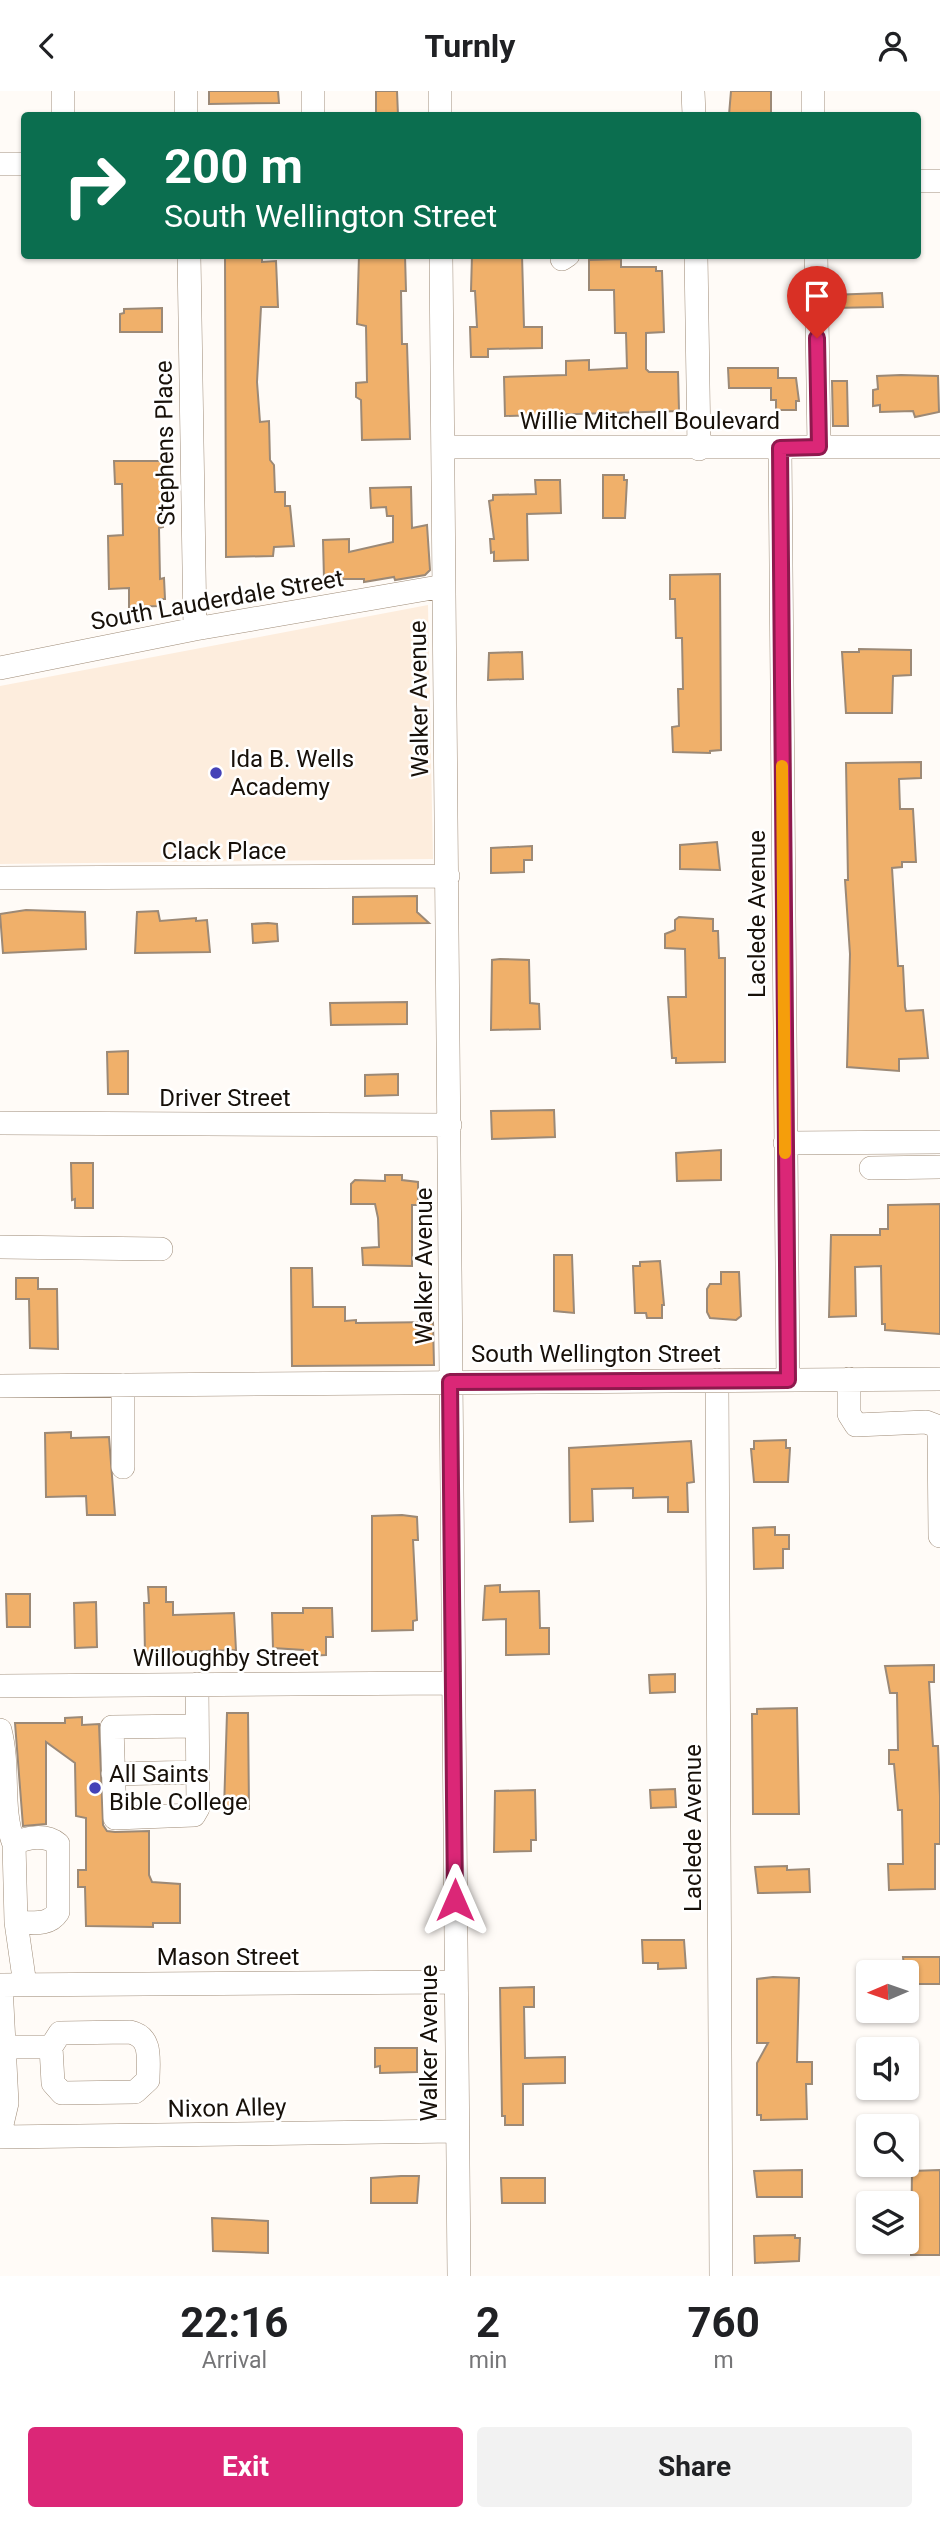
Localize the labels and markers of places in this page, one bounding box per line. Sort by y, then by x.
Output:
pin [787,266,847,338]
place label: Ida B. Wells Academy [230,745,354,801]
marker: Ida B. Wells Academy [208,765,224,781]
place label: All Saints Bible College [109,1760,248,1816]
marker: All Saints Bible College [87,1780,103,1796]

